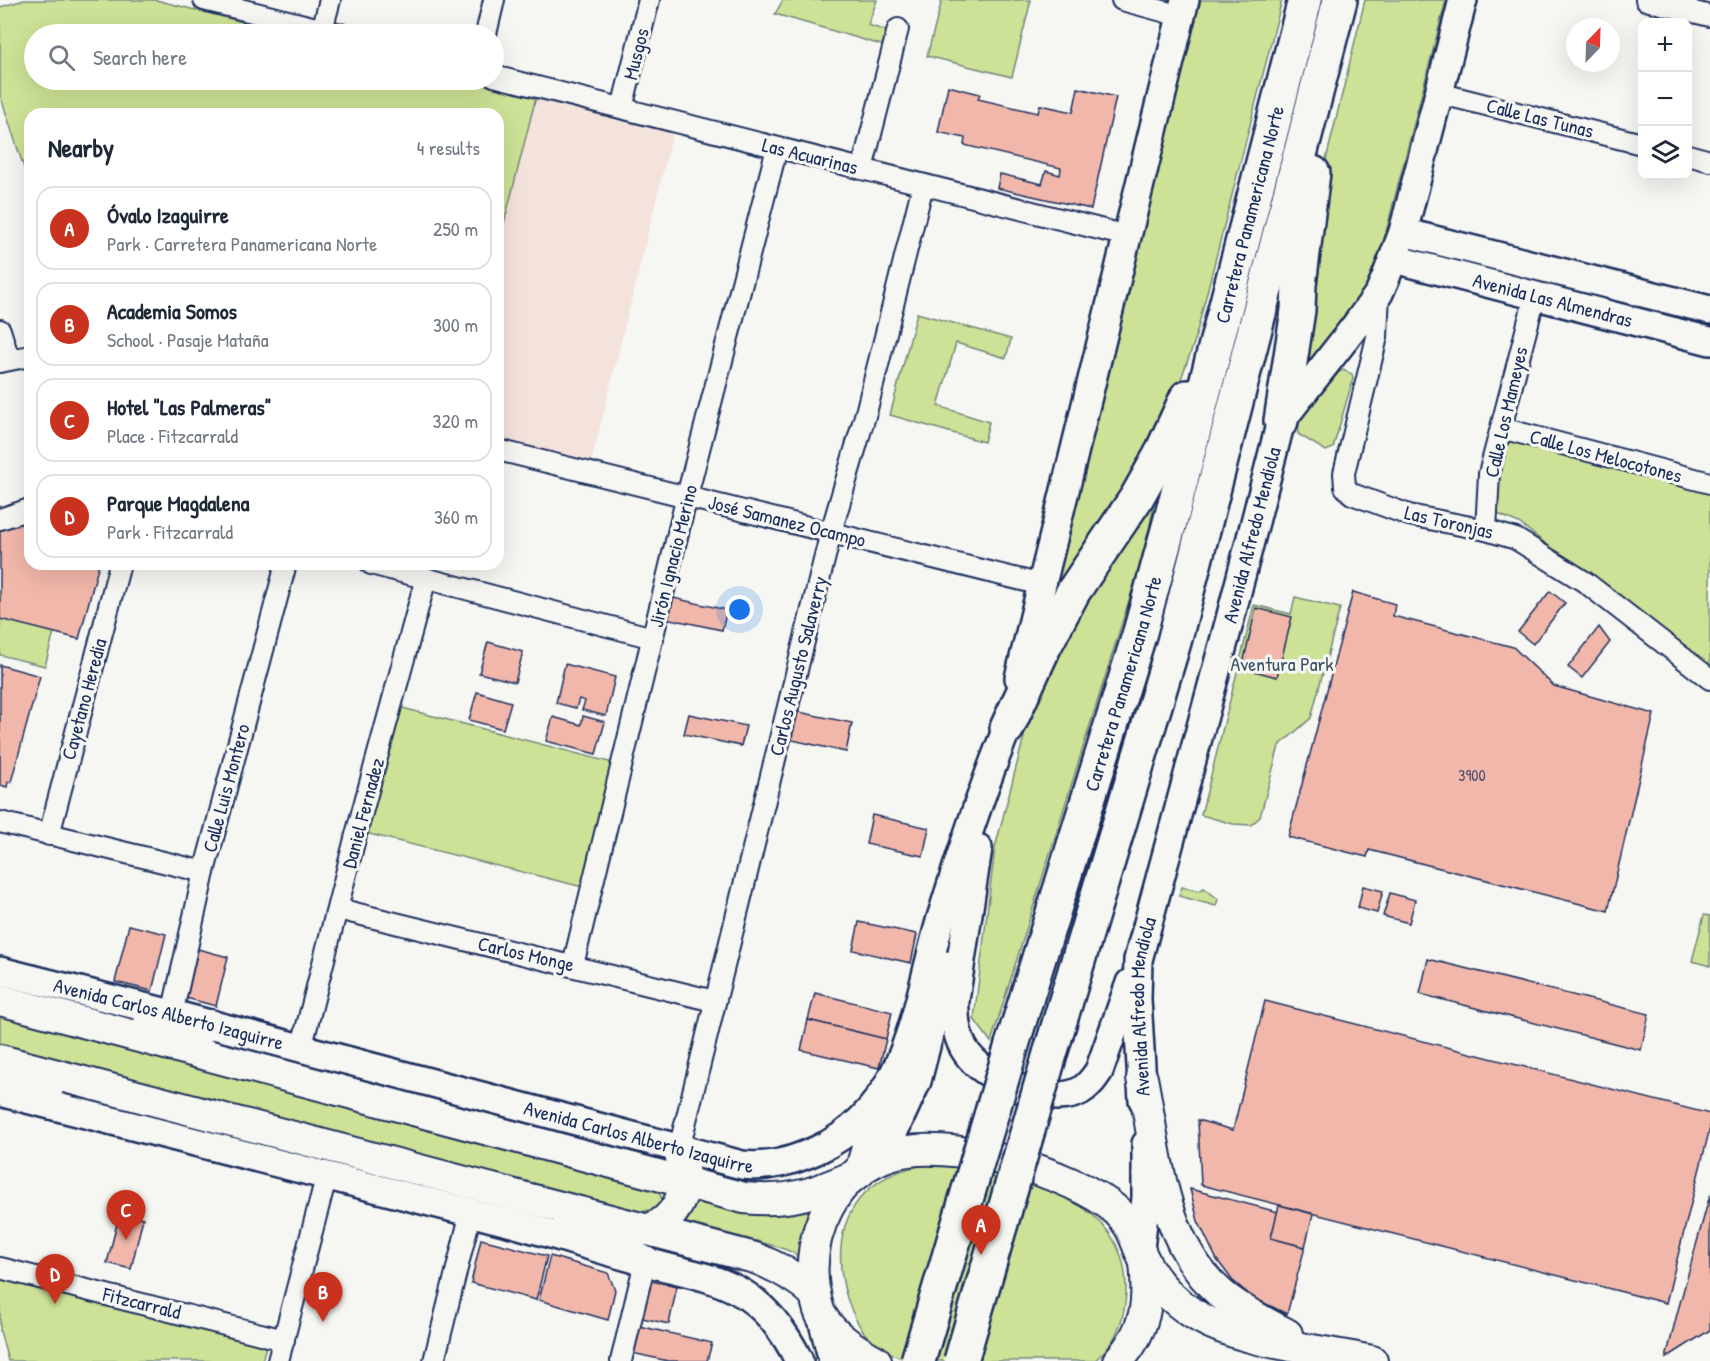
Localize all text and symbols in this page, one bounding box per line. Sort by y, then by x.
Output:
north arrow [1566,18,1620,72]
map controls [1638,18,1692,180]
button: + [1638,18,1692,72]
search box [24,24,504,90]
street label: Musgos [616,25,655,83]
icon: search [45,41,78,74]
text: Search here [93,42,187,72]
button: − [1638,72,1692,126]
street label: Calle Las Tunas [1484,91,1597,144]
street label: Carretera Panamericana Norte [1208,103,1290,326]
button: layers [1638,126,1692,180]
text: Nearby [48,130,114,165]
street label: Las Acuarinas [759,131,861,181]
text: 4 results [417,134,480,161]
text: Óvalo Izaguirre [107,200,229,230]
text: A [65,215,74,242]
text: 250 m [433,215,478,242]
text: Park · Carretera Panamericana Norte [107,230,377,257]
street label: Avenida Las Almendras [1470,266,1636,333]
text: Academia Somos [107,296,237,326]
text: B [64,311,75,338]
text: 300 m [433,311,478,338]
text: School · Pasaje Mataña [107,326,269,353]
street label: Calle Los Mameyes [1477,344,1534,480]
text: Hotel "Las Palmeras" [107,392,271,422]
text: C [64,407,75,434]
text: 320 m [433,407,478,434]
text: Place · Fitzcarrald [107,422,238,449]
street label: Calle Los Melocotones [1527,422,1685,489]
street label: Avenida Alfredo Mendiola [1216,444,1287,626]
street label: Jirón Ignacio Merino [642,482,703,630]
text: Parque Magdalena [107,488,249,518]
street label: José Samanez Ocampo [706,488,869,553]
street label: Las Toronjas [1402,498,1496,545]
text: D [65,503,74,530]
text: 360 m [434,503,478,530]
text: Park · Fitzcarrald [107,518,233,545]
street label: Carlos Augusto Salaverry [762,573,833,758]
street label: Carretera Panamericana Norte [1077,573,1168,795]
your location [725,595,754,624]
street label: Cayetano Heredia [54,635,113,763]
park label: Aventura Park [1230,650,1334,677]
street label: Calle Luis Montero [195,721,256,855]
street label: Daniel Fernadez [335,754,390,871]
house number: 3900 [1458,764,1486,786]
street label: Avenida Alfredo Mendiola [1123,914,1162,1097]
street label: Carlos Monge [475,929,577,978]
street label: Avenida Carlos Alberto Izaguirre [51,971,287,1056]
street label: Avenida Carlos Alberto Izaguirre [521,1094,754,1179]
pin: C [106,1190,146,1240]
pin: A [962,1206,1000,1255]
pin: D [36,1254,74,1304]
pin: B [304,1272,342,1322]
street label: Fitzcarrald [99,1280,184,1325]

